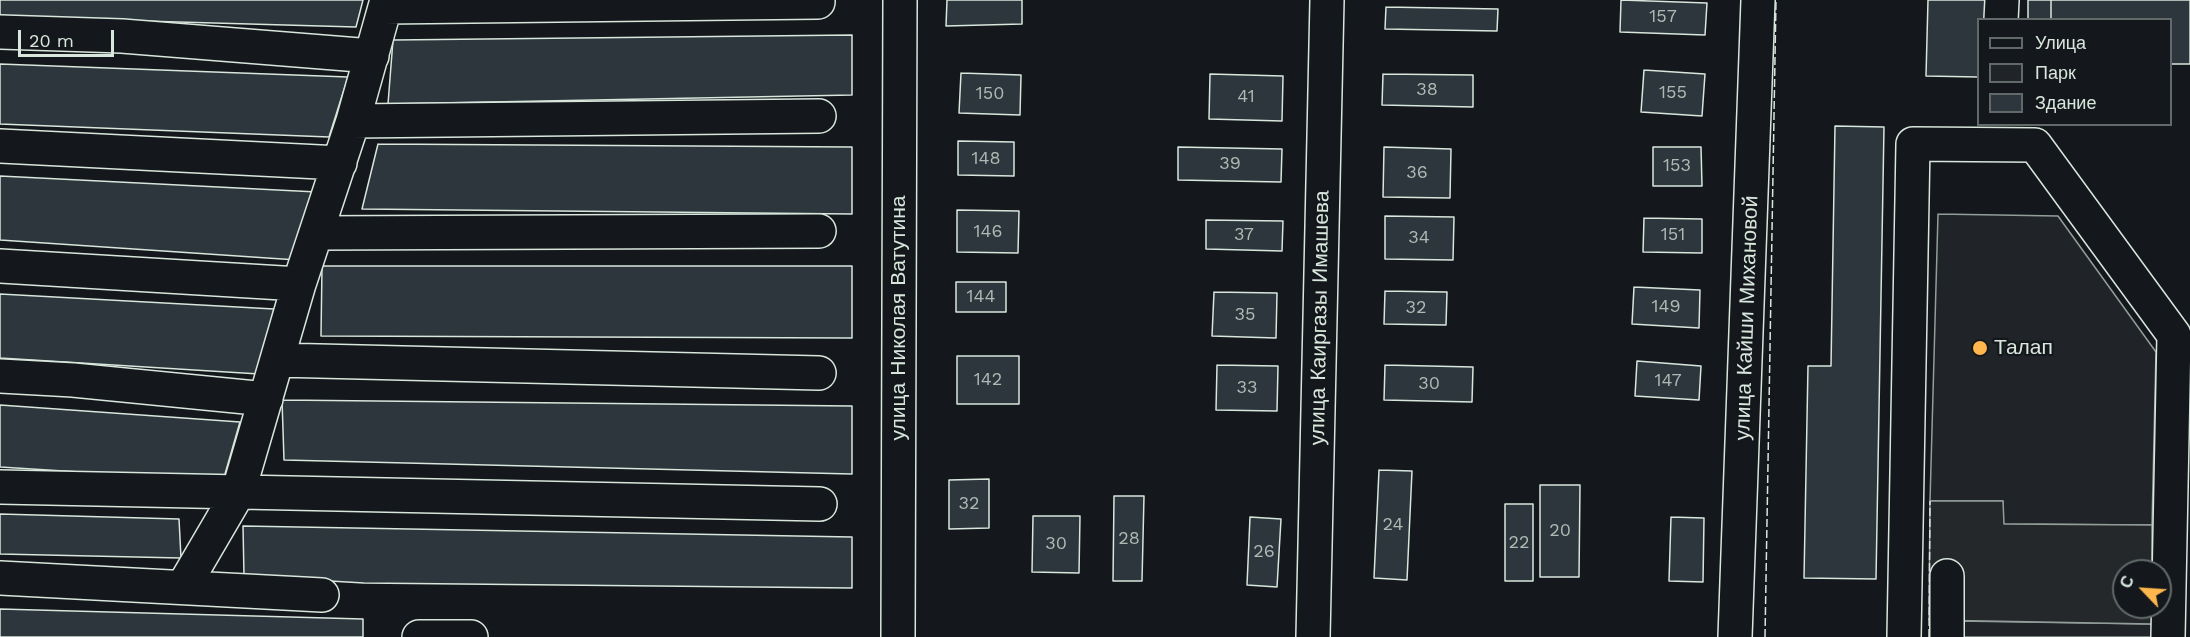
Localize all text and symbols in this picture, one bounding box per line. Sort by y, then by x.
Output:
house number: 157 [1649,6,1677,28]
scale bar [21,18,117,56]
legend [1977,18,2172,126]
text: 20 m [29,30,74,51]
text: Улица [2035,32,2086,53]
text: Парк [2035,62,2076,83]
house number: 38 [1416,79,1438,101]
house number: 155 [1659,82,1687,104]
house number: 150 [976,83,1004,105]
house number: 41 [1237,86,1255,108]
text: Здание [2035,92,2096,113]
house number: 148 [971,148,1001,170]
house number: 39 [1219,153,1241,175]
house number: 153 [1663,155,1691,177]
house number: 36 [1406,162,1428,184]
street label: улица Каиргазы Имашева [1305,190,1335,446]
street label: улица Николая Ватутина [886,195,912,441]
street label: улица Кайши Михановой [1730,195,1764,441]
house number: 146 [974,221,1002,243]
house number: 37 [1234,224,1254,246]
house number: 151 [1661,224,1685,246]
house number: 34 [1408,227,1430,249]
house number: 144 [966,286,996,308]
house number: 149 [1651,296,1681,318]
house number: 32 [1406,297,1426,319]
house number: 35 [1235,304,1255,326]
place label: Талап [1994,335,2053,361]
marker: Талап [1971,339,1989,357]
house number: 142 [974,369,1002,391]
house number: 147 [1654,370,1682,392]
house number: 30 [1418,373,1440,395]
house number: 33 [1237,377,1257,399]
house number: 32 [959,493,979,515]
house number: 24 [1383,514,1403,536]
house number: 20 [1549,520,1571,542]
house number: 28 [1118,528,1140,550]
house number: 22 [1509,532,1529,554]
house number: 30 [1045,533,1067,555]
house number: 26 [1253,541,1275,563]
north arrow [2112,559,2172,619]
text: С [2116,573,2138,591]

